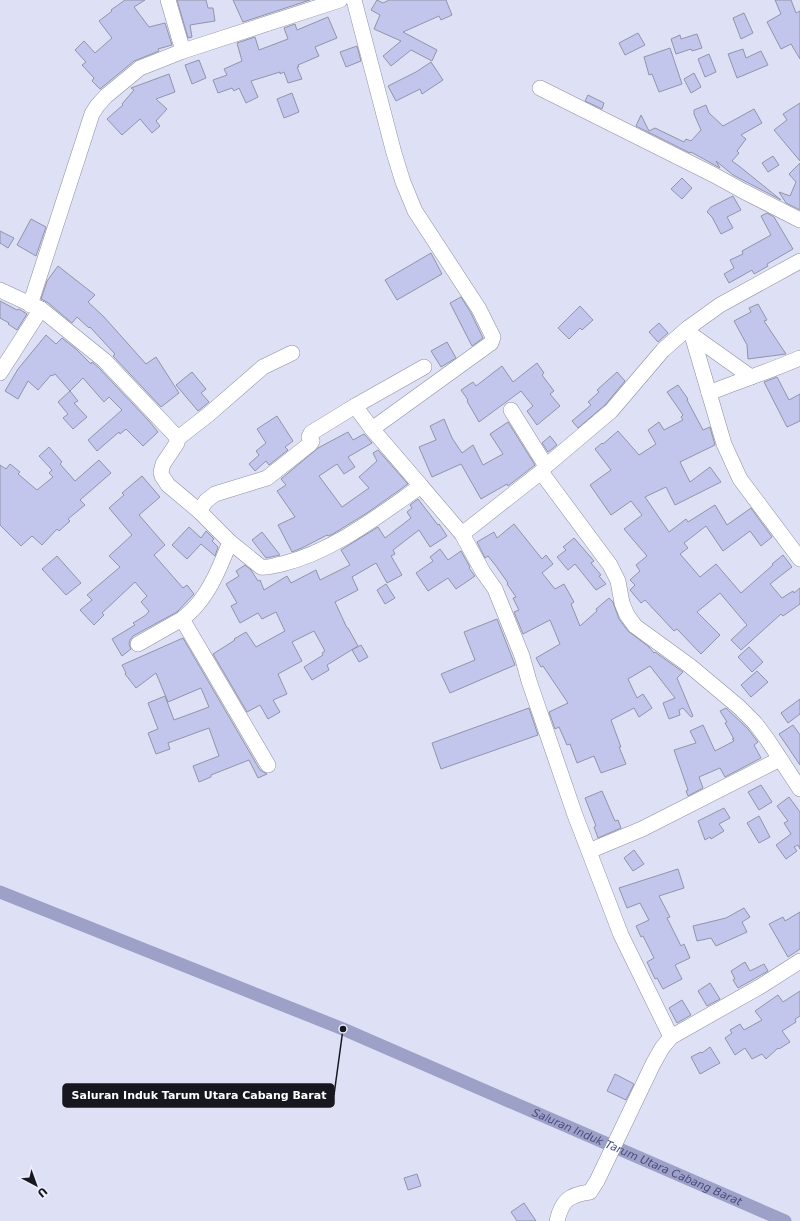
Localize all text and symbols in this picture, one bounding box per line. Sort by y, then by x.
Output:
callout: Saluran Induk Tarum Utara Cabang Barat [63,1084,334,1107]
text: Saluran Induk Tarum Utara Cabang Barat [72,1089,326,1102]
water label: Saluran Induk Tarum Utara Cabang Barat [530,1106,744,1208]
north arrow [16,1165,56,1205]
text: U [35,1184,50,1200]

